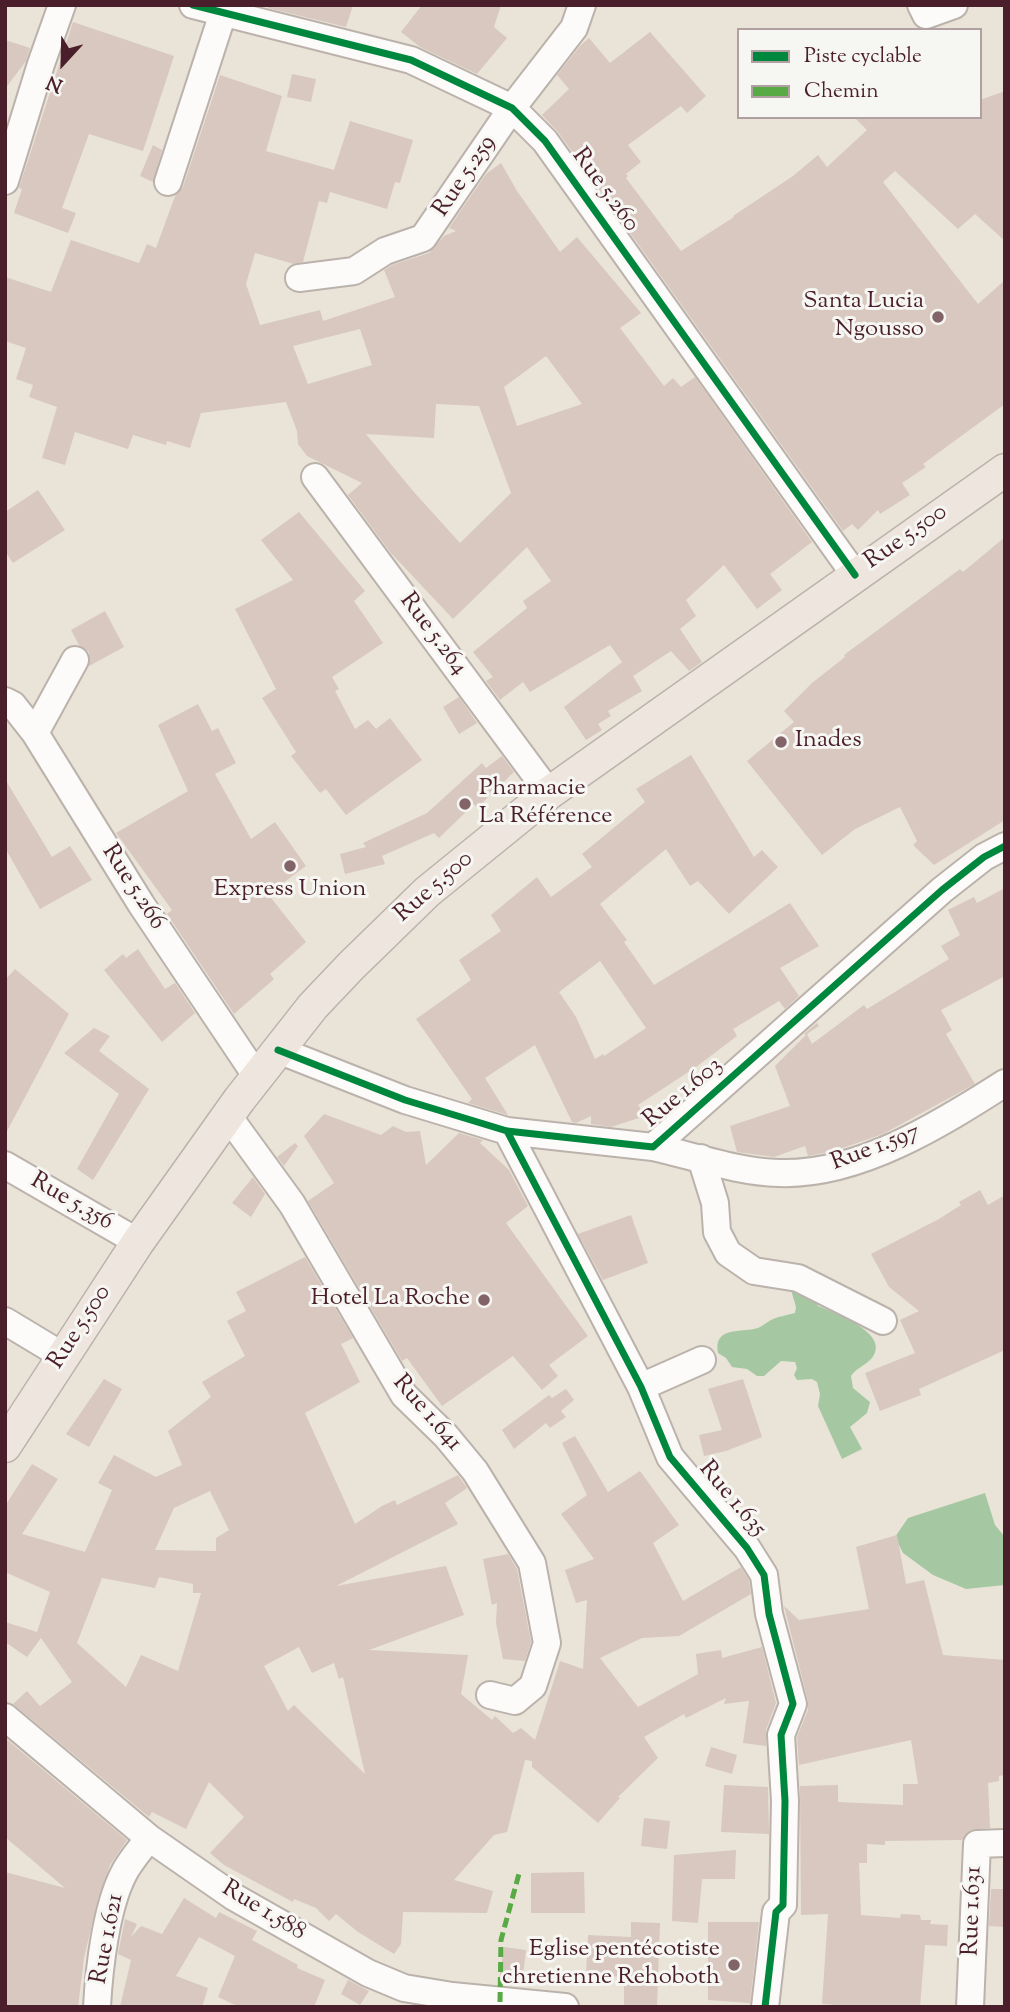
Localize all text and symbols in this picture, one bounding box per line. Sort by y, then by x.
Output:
north arrow [28,28,98,98]
legend [737,28,982,119]
text: Piste cyclable [804,42,922,72]
text: N [43,68,67,98]
text: Chemin [804,77,879,107]
street label: Rue 5.259 [428,131,504,223]
street label: Rue 5.260 [564,143,644,239]
place label: Santa Lucia Ngousso [803,289,924,345]
marker: Santa Lucia Ngousso [930,309,946,325]
street label: Rue 5.500 [860,499,954,577]
street label: Rue 5.264 [392,588,472,682]
place label: Inades [795,728,862,756]
marker: Inades [773,734,789,750]
place label: Pharmacie La Référence [479,776,613,832]
marker: Pharmacie La Référence [457,796,473,812]
street label: Rue 5.266 [94,840,170,936]
street label: Rue 5.500 [390,846,480,930]
marker: Express Union [282,858,298,874]
place label: Express Union [214,877,366,905]
street label: Rue 1.603 [638,1053,730,1135]
street label: Rue 1.597 [828,1119,924,1179]
street label: Rue 5.356 [25,1168,117,1238]
street label: Rue 5.500 [43,1281,119,1375]
place label: Hotel La Roche [311,1286,470,1314]
marker: Hotel La Roche [476,1292,492,1308]
street label: Rue 1.641 [385,1370,467,1458]
street label: Rue 1.635 [691,1456,771,1544]
street label: Rue 1.631 [958,1865,990,1957]
street label: Rue 1.588 [216,1876,310,1948]
street label: Rue 1.621 [86,1891,132,1987]
place label: Eglise pentécotiste chretienne Rehoboth [502,1937,720,1993]
marker: Eglise pentécotiste chretienne Rehoboth [726,1957,742,1973]

